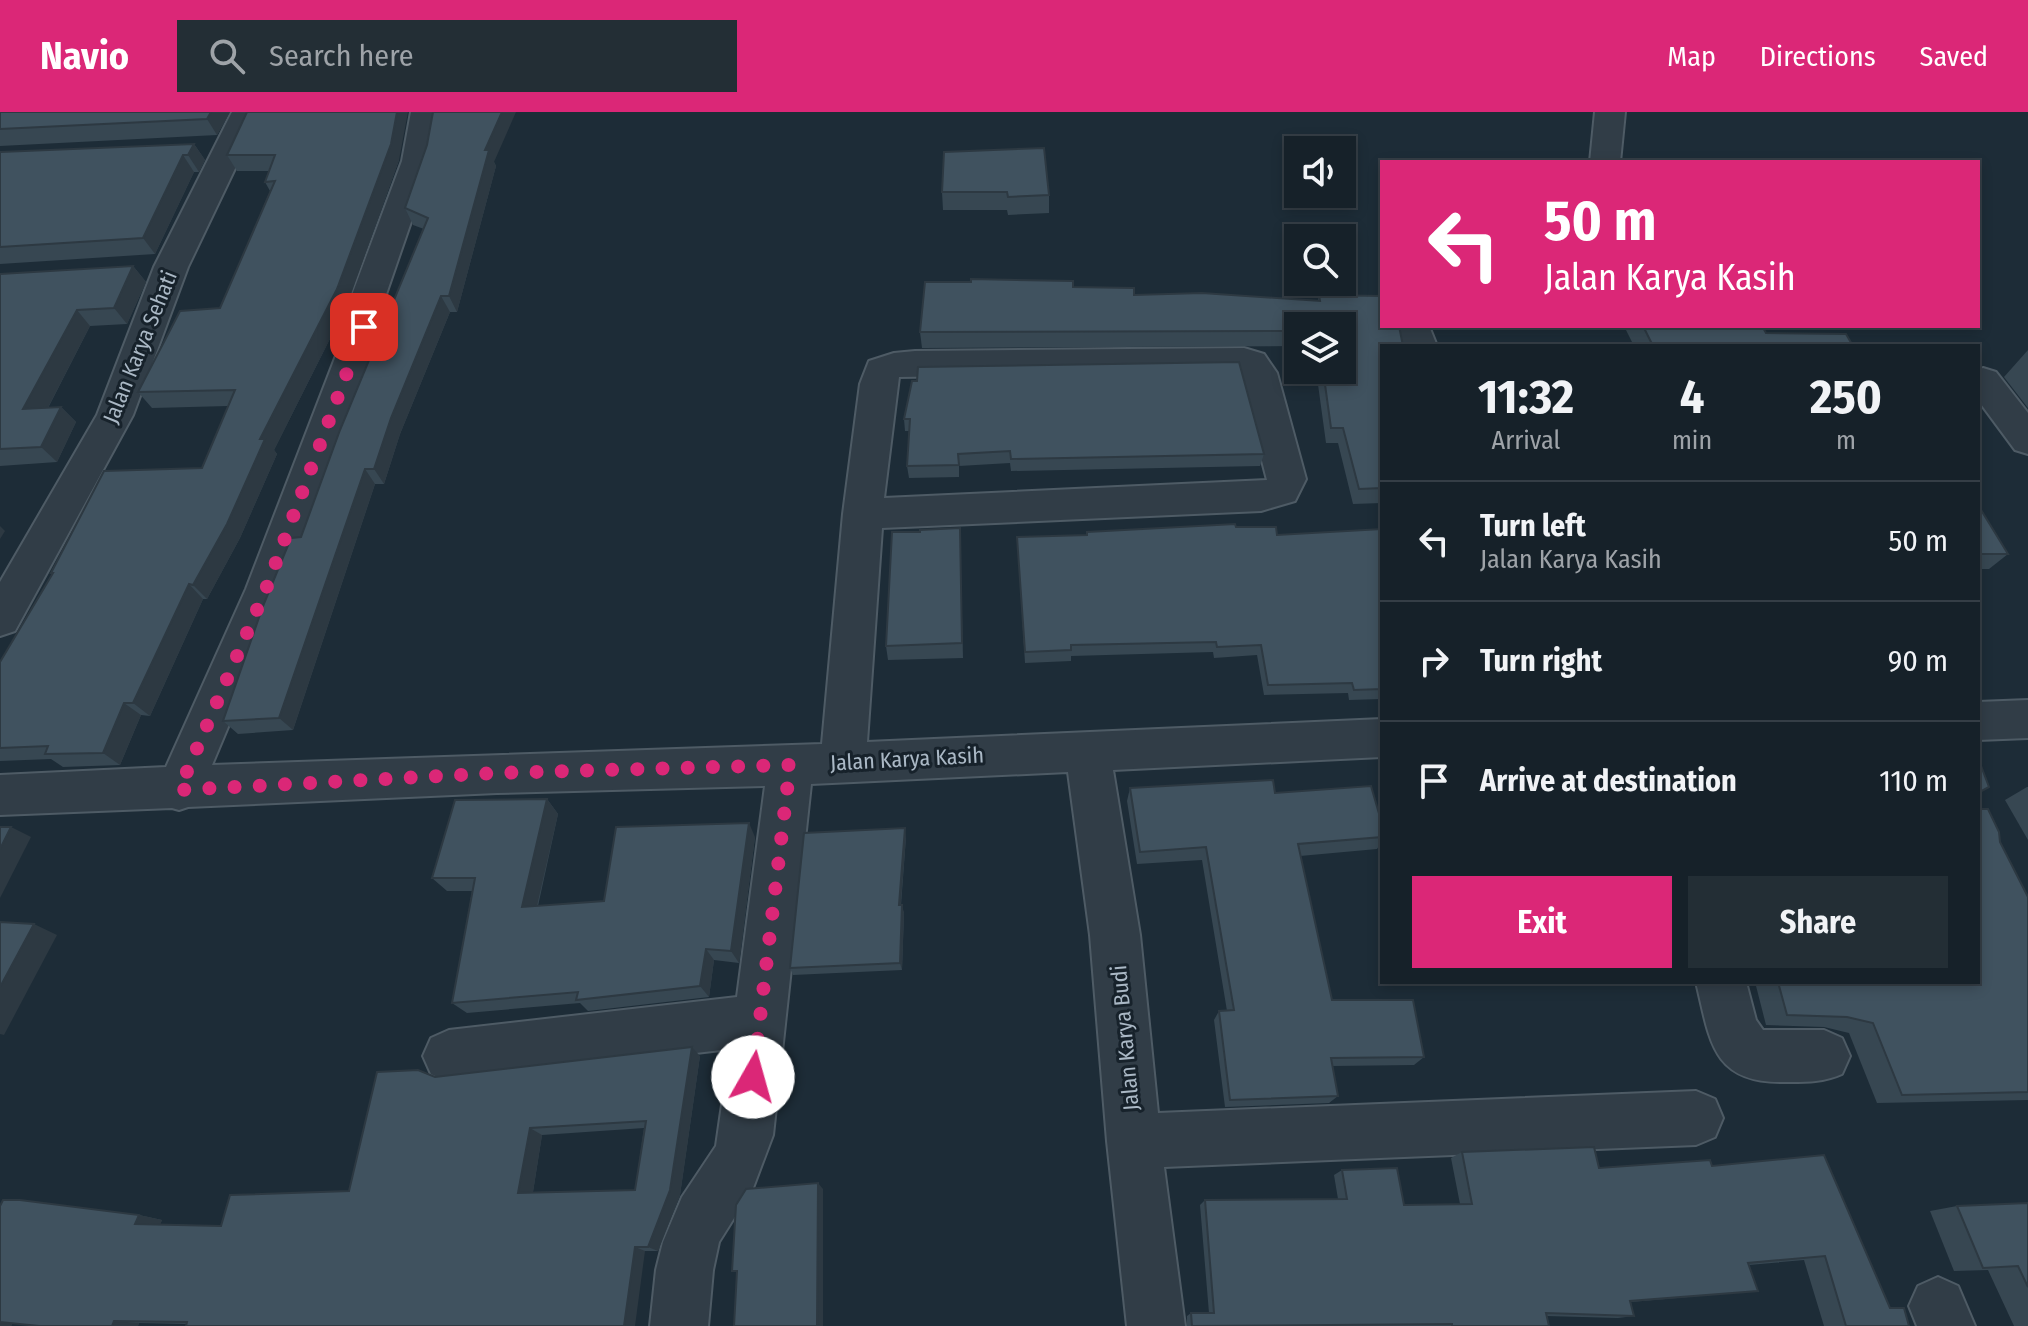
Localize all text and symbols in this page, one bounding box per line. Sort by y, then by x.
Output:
search box [177,20,737,92]
text: Navio [40,33,129,79]
icon: search [205,34,249,78]
text: Search here [269,38,414,74]
text: Map [1667,40,1716,73]
text: Directions [1760,40,1876,73]
text: Saved [1920,40,1988,73]
map controls [1284,136,1356,384]
button: sound [1284,136,1356,208]
text: 50 m [1544,188,1656,255]
icon: left [1412,192,1516,296]
button: search [1284,224,1356,296]
text: Jalan Karya Kasih [1544,256,1796,300]
street label: Jalan Karya Sehati [97,267,183,427]
pin [330,293,398,361]
icon: arrive [342,305,386,349]
button: layers [1284,312,1356,384]
text: 11:32 [1478,368,1574,426]
text: 4 [1680,368,1704,426]
text: 250 [1810,368,1882,426]
text: Arrival [1491,425,1560,456]
text: min [1672,425,1712,456]
text: m [1836,425,1856,456]
text: Turn left [1480,508,1586,544]
icon: left [1412,519,1456,563]
text: 50 m [1888,523,1948,559]
text: Jalan Karya Kasih [1480,544,1662,575]
icon: right [1412,639,1456,683]
text: Turn right [1480,643,1602,679]
text: 90 m [1888,643,1948,679]
street label: Jalan Karya Kasih [829,741,985,777]
icon: arrive [1412,759,1456,803]
text: Arrive at destination [1480,763,1737,799]
text: 110 m [1879,763,1948,799]
button: Exit [1412,876,1672,968]
button: Share [1688,876,1948,968]
street label: Jalan Karya Budi [1105,964,1145,1112]
position arrow [711,1035,795,1119]

